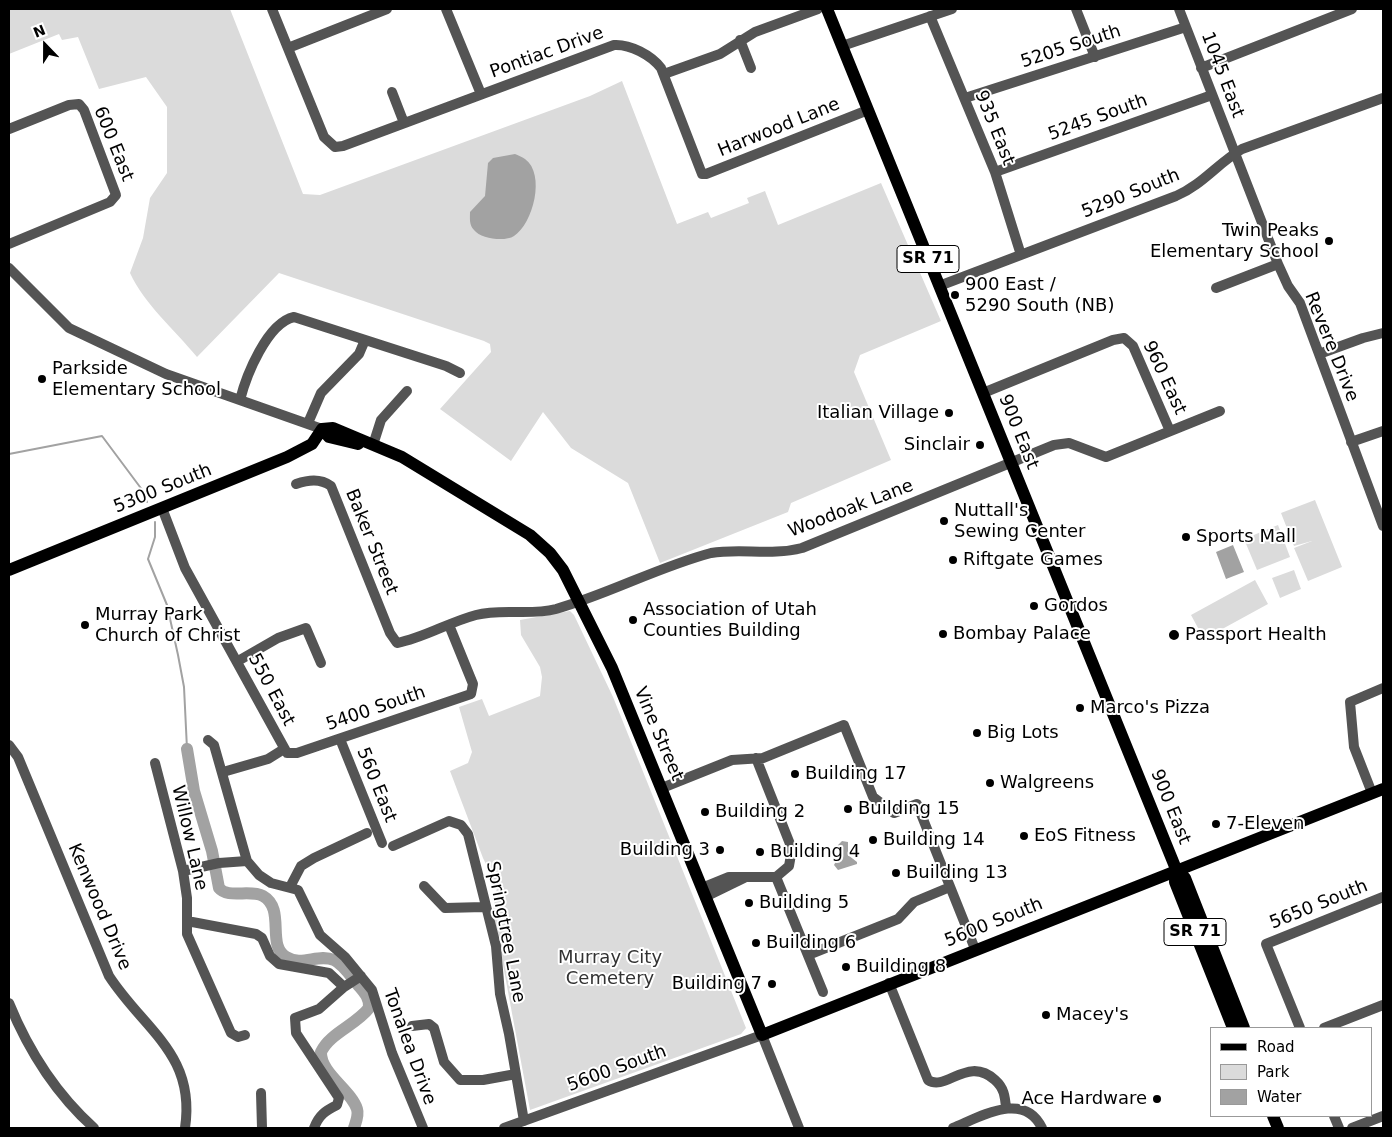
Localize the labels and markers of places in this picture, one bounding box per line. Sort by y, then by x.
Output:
place label: Twin Peaks Elementary School [1150,220,1319,262]
marker: Twin Peaks Elementary School [1323,235,1335,247]
place label: 900 East / 5290 South (NB) [965,274,1114,316]
marker: 900 East / 5290 South (NB) [949,289,961,301]
place label: Parkside Elementary School [52,358,221,400]
marker: Parkside Elementary School [36,373,48,385]
place label: Italian Village [817,402,939,424]
marker: Italian Village [943,407,955,419]
place label: Sinclair [904,434,970,456]
marker: Sinclair [974,439,986,451]
place label: Nuttall's Sewing Center [954,500,1085,542]
marker: Nuttall's Sewing Center [938,515,950,527]
place label: Sports Mall [1196,526,1296,548]
marker: Sports Mall [1180,531,1192,543]
place label: Riftgate Games [963,549,1103,571]
marker: Riftgate Games [947,554,959,566]
place label: Gordos [1044,595,1108,617]
place label: Association of Utah Counties Building [643,599,817,642]
marker: Gordos [1028,600,1040,612]
place label: Murray Park Church of Christ [95,604,240,646]
marker: Association of Utah Counties Building [627,614,639,626]
marker: Murray Park Church of Christ [79,619,91,631]
place label: Bombay Palace [953,623,1091,645]
place label: Passport Health [1185,624,1327,646]
marker: Bombay Palace [937,628,949,640]
marker: Passport Health [1167,628,1181,642]
place label: Marco's Pizza [1090,697,1210,719]
marker: Marco's Pizza [1074,702,1086,714]
place label: Big Lots [987,722,1059,744]
marker: Big Lots [971,727,983,739]
place label: Building 17 [805,763,907,785]
marker: Building 17 [789,768,801,780]
place label: Walgreens [1000,772,1094,794]
marker: Walgreens [984,777,996,789]
place label: Building 15 [858,798,960,820]
place label: Building 2 [715,801,805,823]
marker: Building 15 [842,803,854,815]
marker: Building 2 [699,806,711,818]
place label: 7-Eleven [1226,813,1305,835]
marker: 7-Eleven [1210,818,1222,830]
place label: EoS Fitness [1034,825,1136,847]
place label: Building 14 [883,829,985,851]
marker: EoS Fitness [1018,830,1030,842]
marker: Building 14 [867,834,879,846]
place label: Building 3 [620,839,710,861]
place label: Building 4 [770,841,860,863]
marker: Building 3 [714,844,726,856]
marker: Building 4 [754,846,766,858]
place label: Building 13 [906,862,1008,884]
marker: Building 13 [890,867,902,879]
place label: Building 5 [759,892,849,914]
marker: Building 5 [743,897,755,909]
place label: Building 6 [766,932,856,954]
marker: Building 6 [750,937,762,949]
place label: Building 8 [856,956,946,978]
marker: Building 8 [840,961,852,973]
place label: Building 7 [672,973,762,995]
marker: Building 7 [766,978,778,990]
place label: Macey's [1056,1004,1129,1026]
marker: Macey's [1040,1009,1052,1021]
place label: Ace Hardware [1021,1088,1147,1110]
marker: Ace Hardware [1151,1093,1163,1105]

